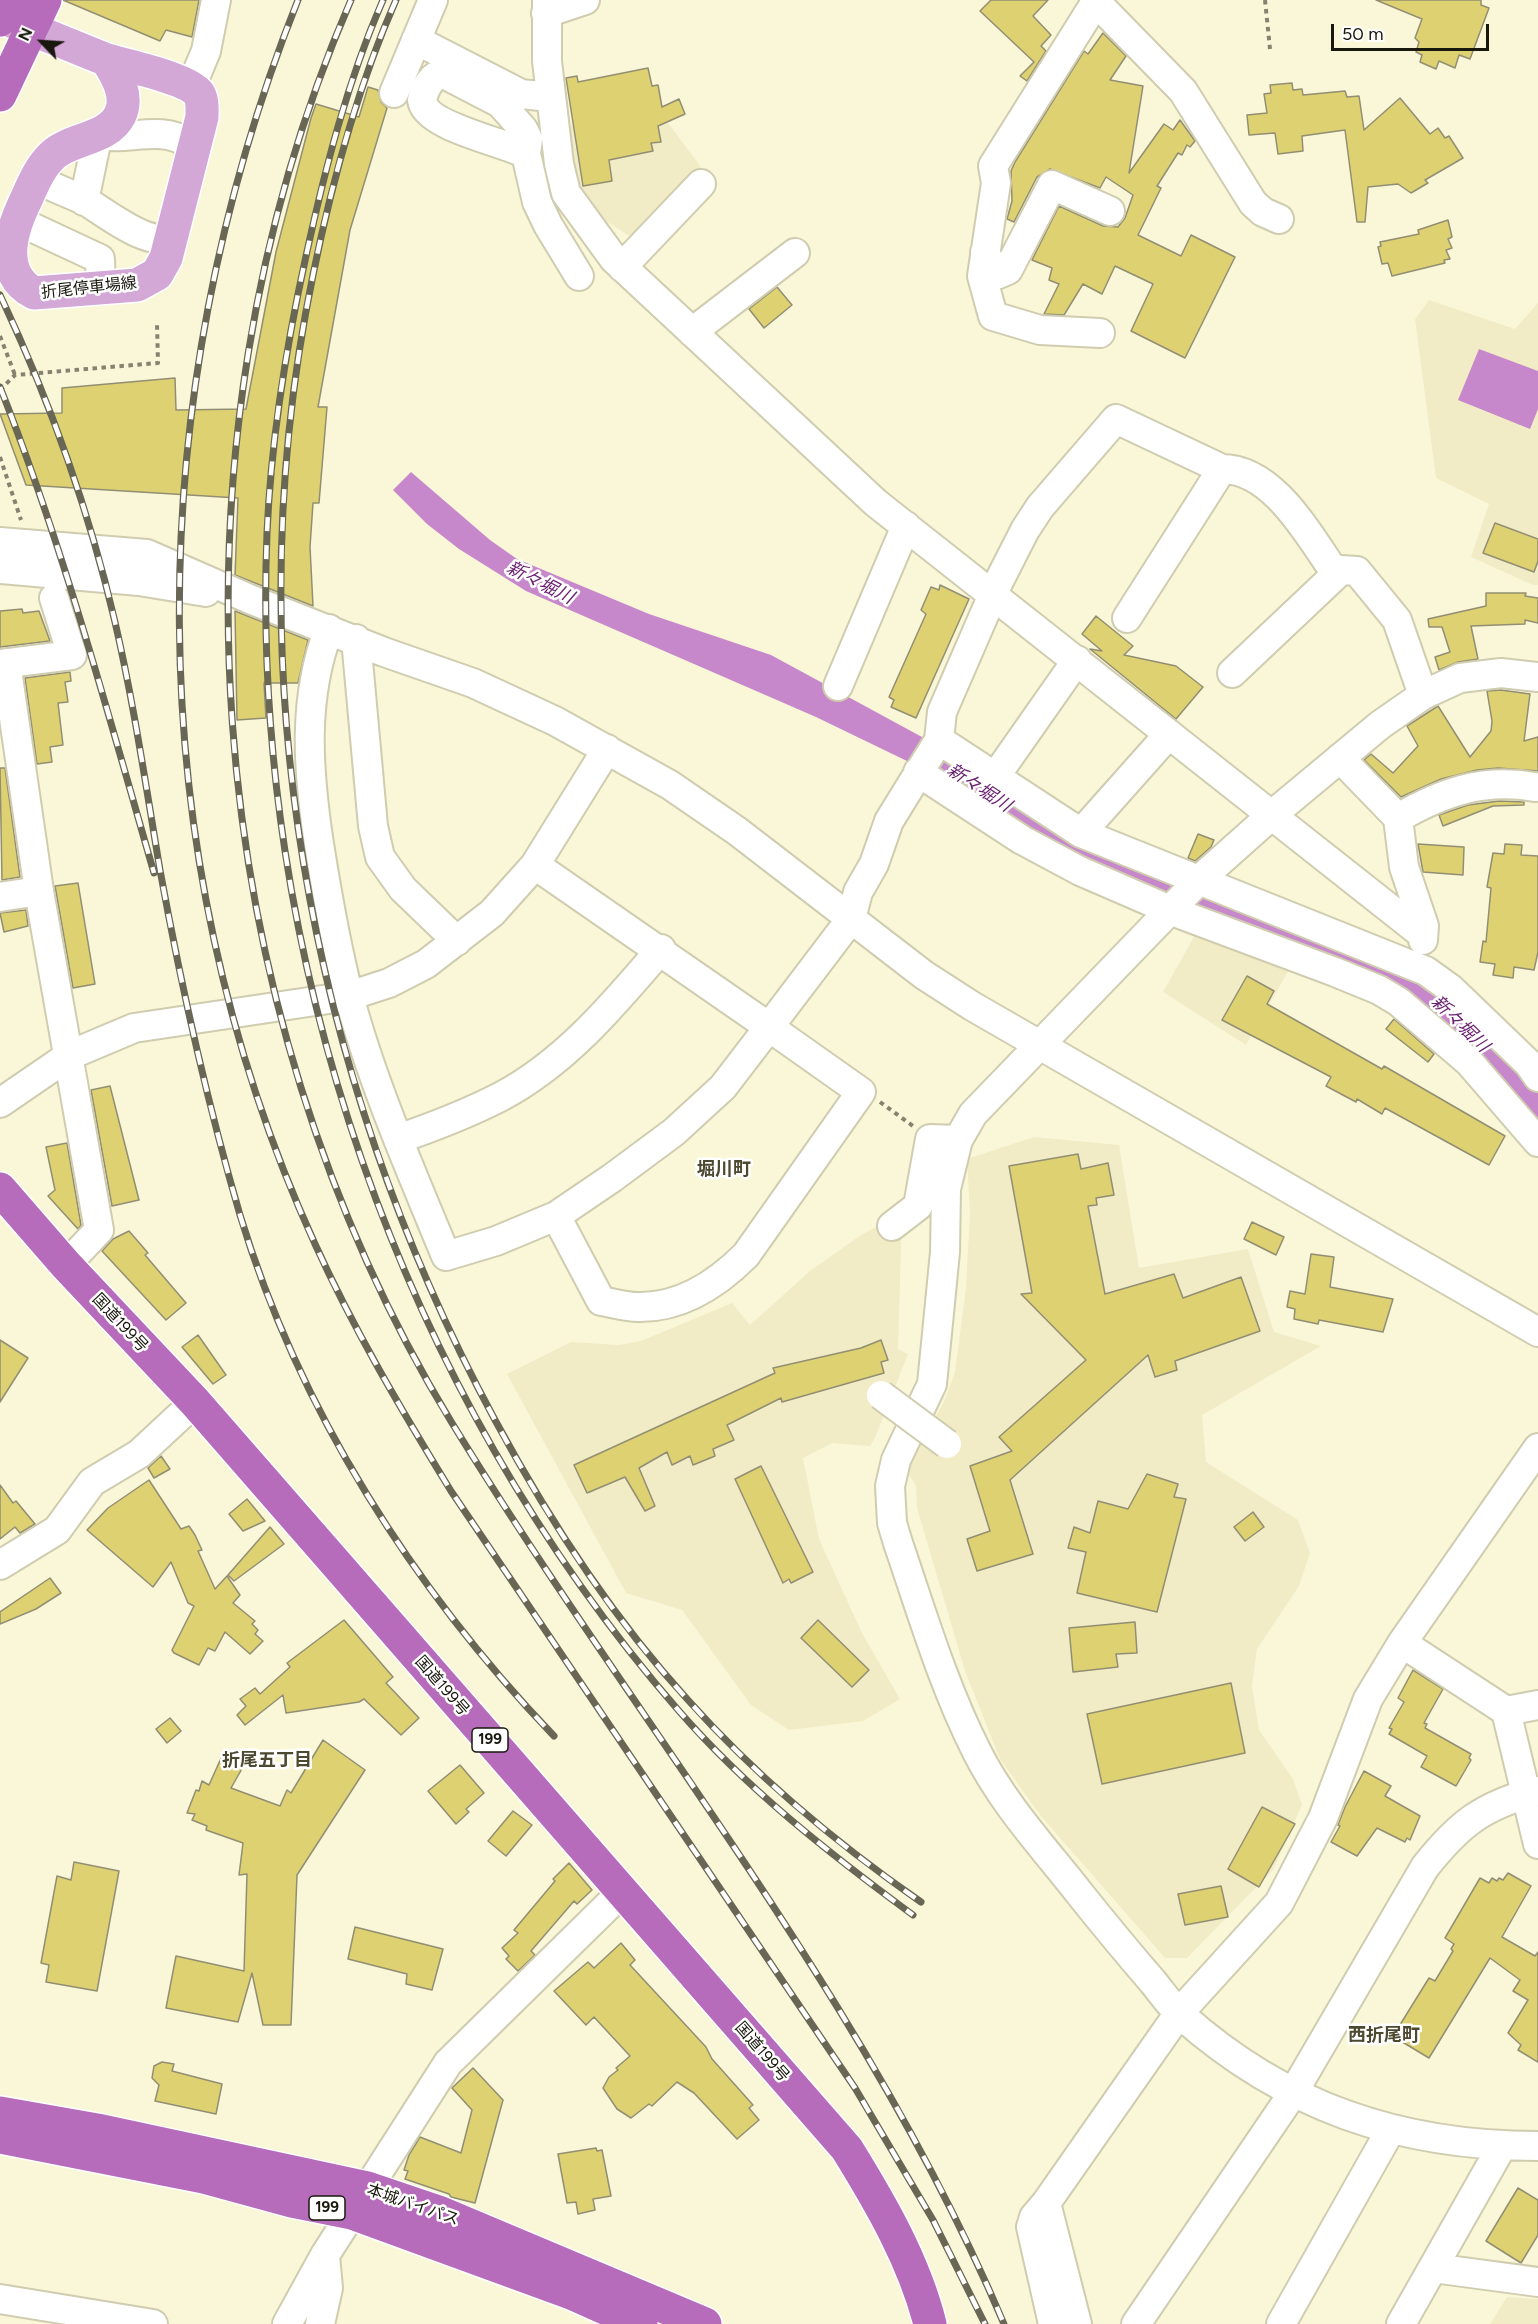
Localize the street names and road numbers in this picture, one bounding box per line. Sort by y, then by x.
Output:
street label: 折尾停車場線 [40,273,138,303]
street label: 国道199号 [88,1290,152,1356]
street label: 国道199号 [411,1652,473,1720]
road number: 199 [472,1728,508,1752]
street label: 国道199号 [731,2018,793,2086]
street label: 本城バイパス [364,2180,462,2230]
road number: 199 [309,2196,345,2220]

